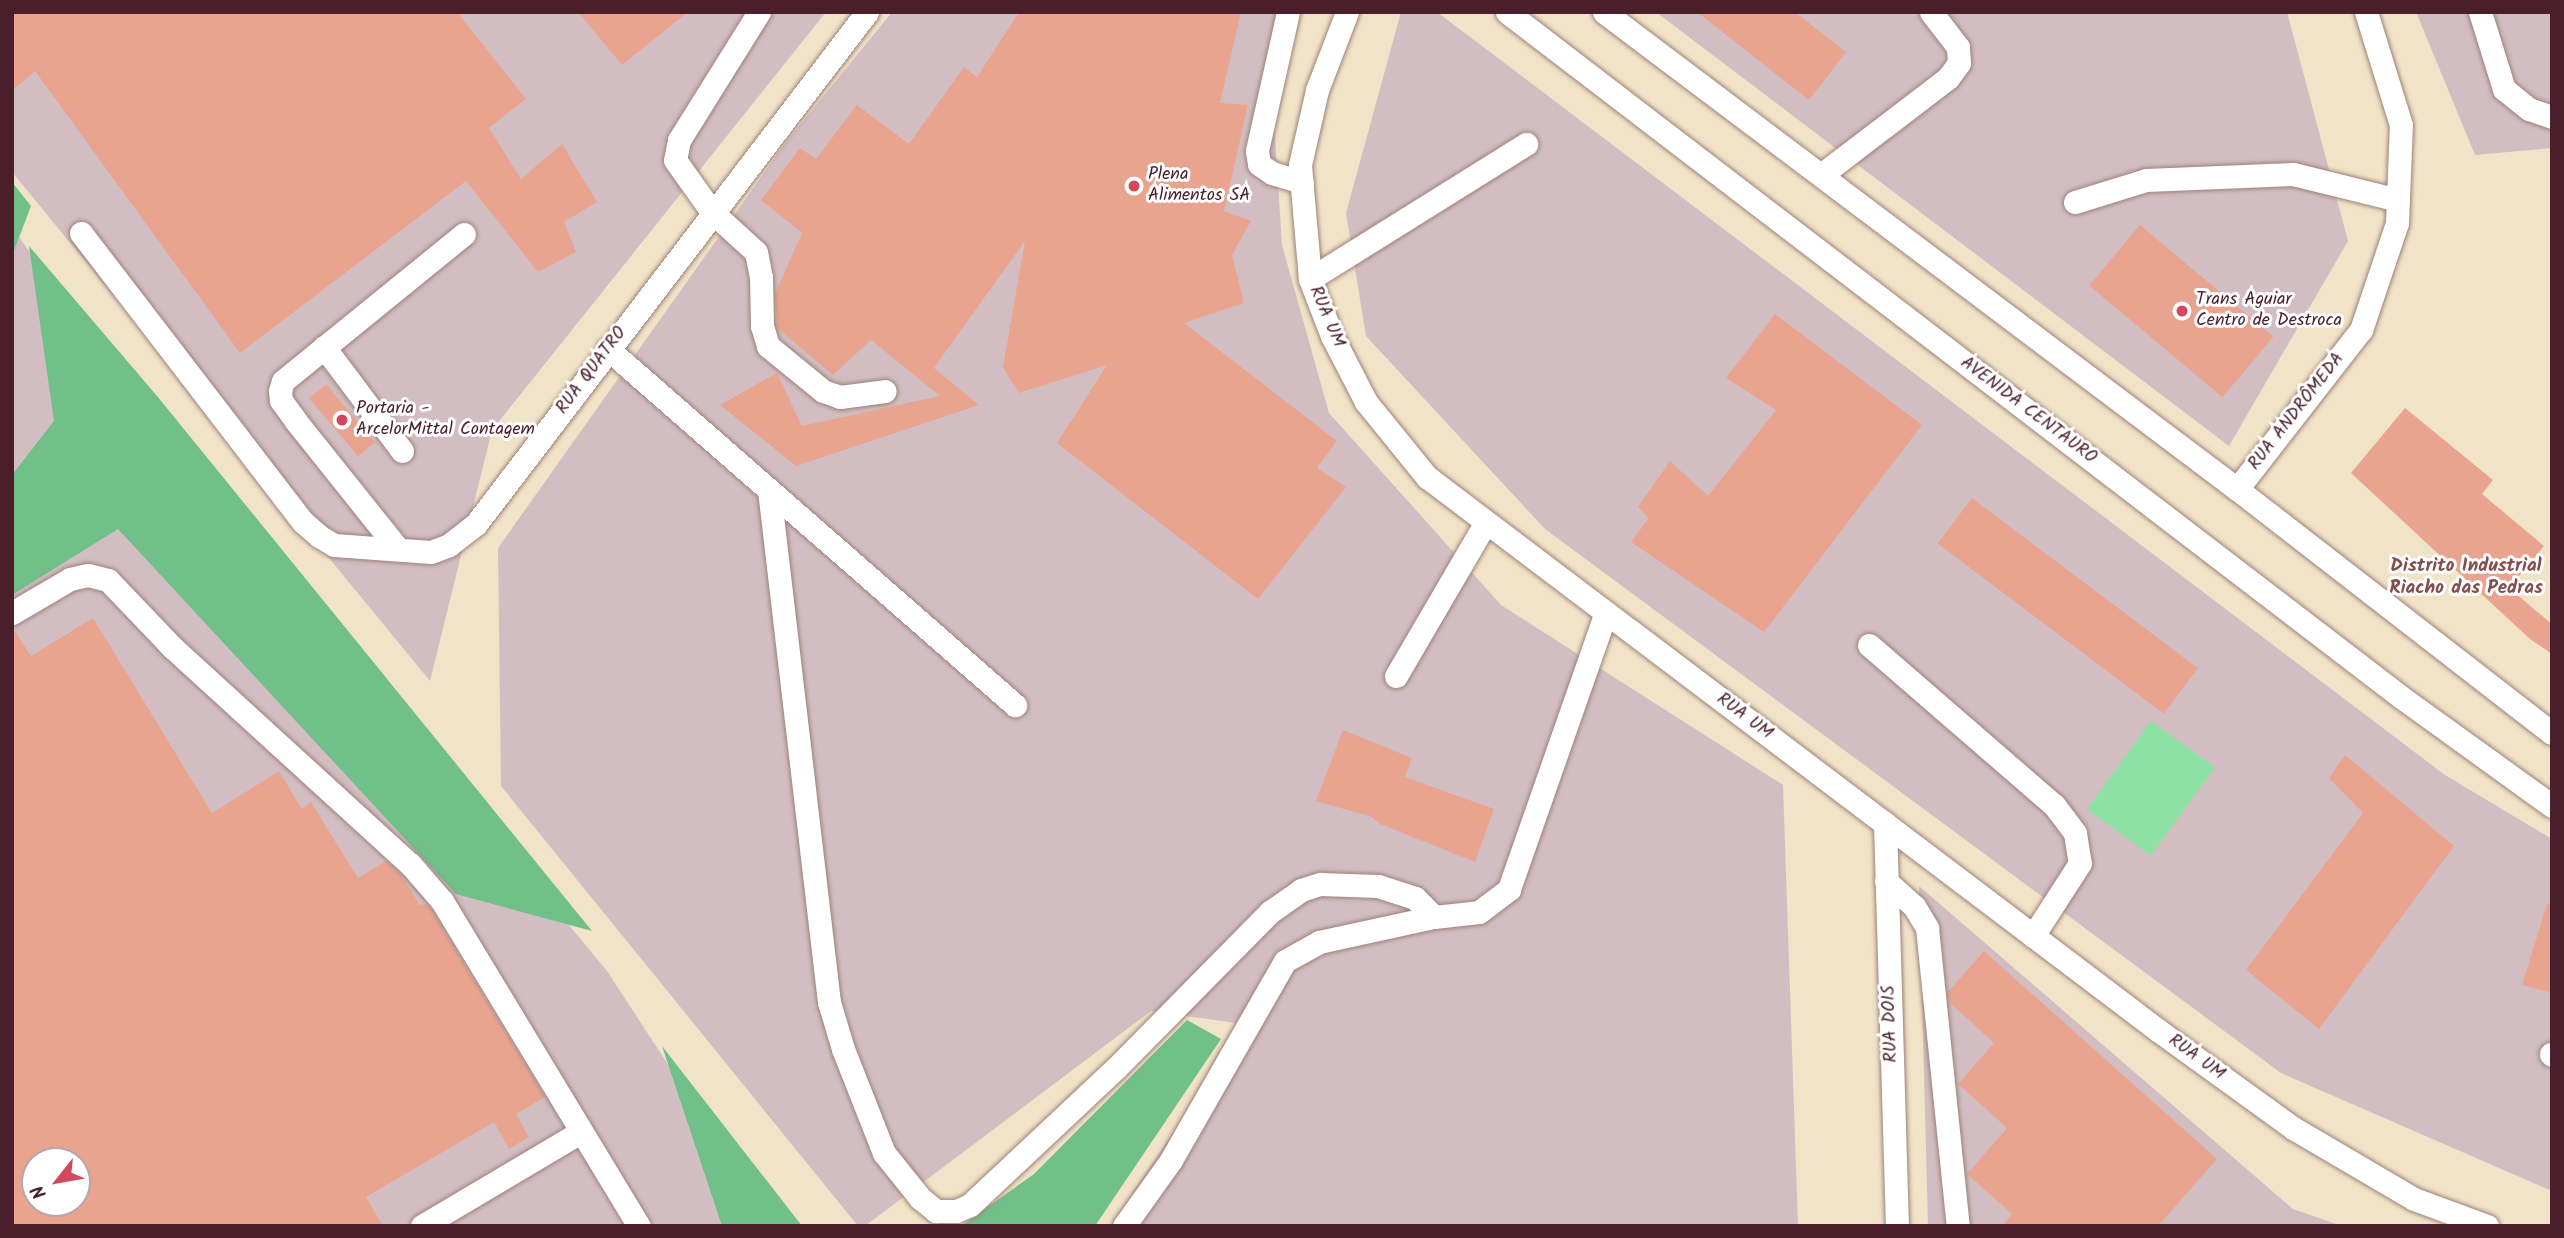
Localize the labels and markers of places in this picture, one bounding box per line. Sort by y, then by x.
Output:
place label: Plena Alimentos SA [1148,165,1250,208]
marker: Plena Alimentos SA [1126,178,1142,194]
place label: Trans Aguiar Centro de Destroca [2196,290,2342,332]
marker: Trans Aguiar Centro de Destroca [2174,303,2190,319]
place label: Portaria - ArcelorMittal Contagem [356,399,535,442]
marker: Portaria - ArcelorMittal Contagem [334,412,350,428]

